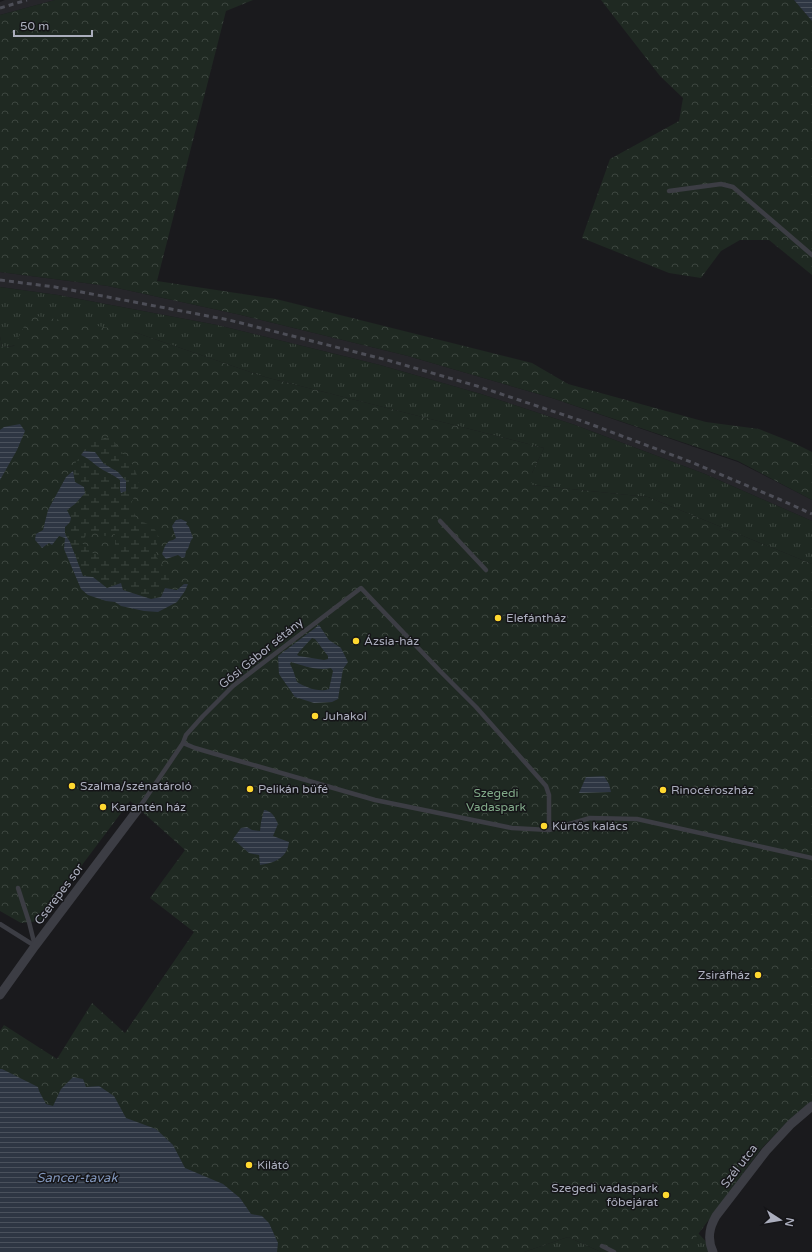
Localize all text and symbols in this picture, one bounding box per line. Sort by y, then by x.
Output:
scale bar [14,12,92,38]
text: 50 m [20,19,49,33]
place label: Elefántház [506,611,566,625]
marker: Elefántház [493,613,503,623]
street label: Gősi Gábor sétány [216,614,306,691]
place label: Ázsia-ház [364,634,419,648]
marker: Ázsia-ház [351,636,361,646]
place label: Juhakol [323,709,367,723]
marker: Juhakol [310,711,320,721]
place label: Szalma/szénatároló [80,779,192,793]
marker: Szalma/szénatároló [67,781,77,791]
place label: Pelikán büfé [258,782,328,796]
place label: Rinocéroszház [671,783,754,797]
marker: Pelikán büfé [245,784,255,794]
marker: Rinocéroszház [658,785,668,795]
park label: Szegedi Vadaspark [466,786,526,814]
place label: Karantén ház [111,800,186,814]
marker: Karantén ház [98,802,108,812]
place label: Kürtős kalács [552,819,628,833]
marker: Kürtős kalács [539,821,549,831]
street label: Cserepes sor [31,860,87,927]
place label: Zsiráfház [698,968,750,982]
marker: Zsiráfház [753,970,763,980]
street label: Szél utca [718,1142,760,1190]
place label: Kilátó [257,1158,289,1172]
marker: Kilátó [244,1160,254,1170]
water label: Sancer-tavak [37,1170,118,1186]
place label: Szegedi vadaspark főbejárat [551,1181,658,1209]
marker: Szegedi vadaspark főbejárat [661,1190,671,1200]
north arrow [760,1200,800,1240]
text: N [782,1216,797,1228]

